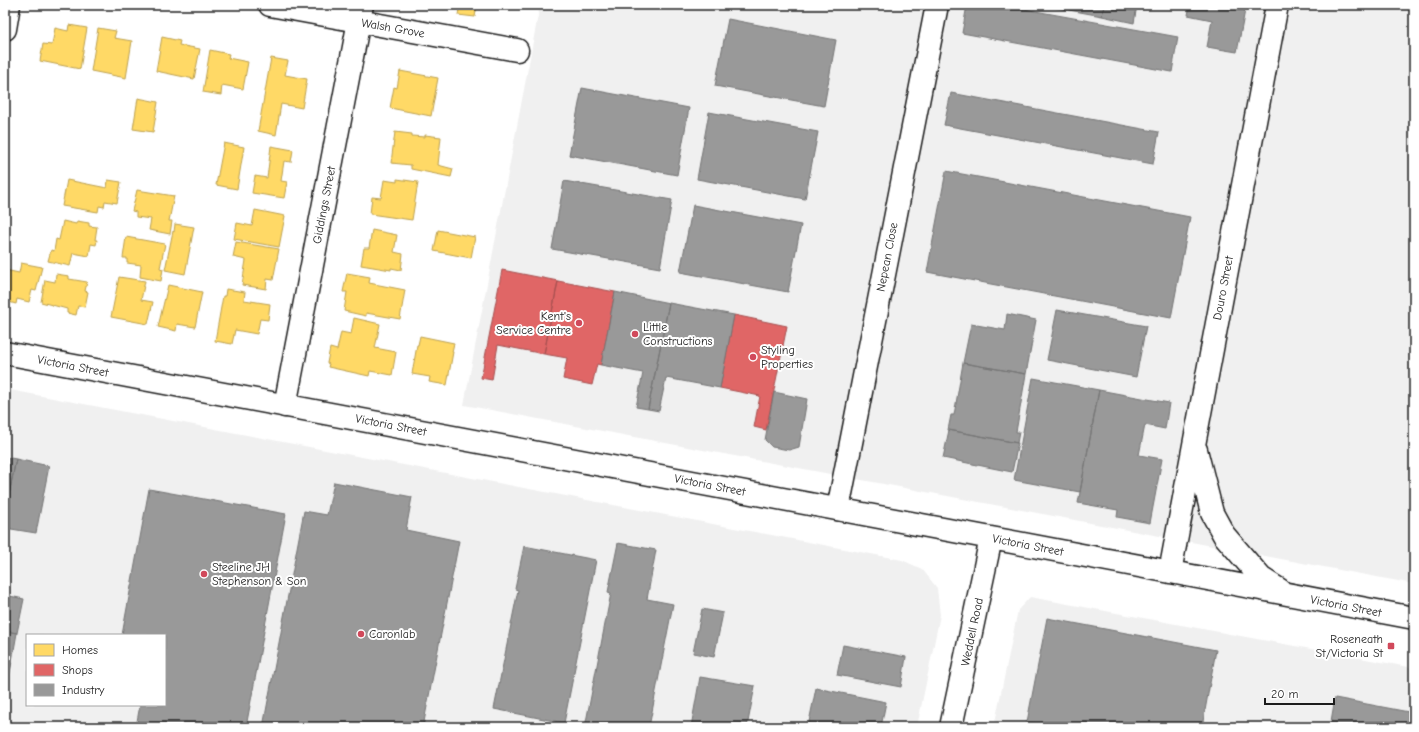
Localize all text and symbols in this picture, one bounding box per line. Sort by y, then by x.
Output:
street label: Walsh Grove [360,16,426,40]
street label: Giddings Street [310,164,338,245]
street label: Nepean Close [873,221,901,293]
street label: Douro Street [1210,254,1236,321]
place label: Kent's Service Centre [496,309,571,337]
marker: Kent's Service Centre [574,318,584,328]
place label: Little Constructions [643,320,713,348]
marker: Little Constructions [630,329,640,339]
place label: Styling Properties [761,343,813,371]
street label: Victoria Street [36,352,110,380]
marker: Styling Properties [748,352,758,362]
street label: Victoria Street [354,411,428,439]
street label: Victoria Street [673,471,747,499]
street label: Victoria Street [991,531,1065,559]
place label: Steeline JH Stephenson & Son [212,560,306,588]
marker: Steeline JH Stephenson & Son [199,569,209,579]
street label: Victoria Street [1309,592,1383,620]
street label: Weddell Road [958,597,986,667]
place label: Caronlab [369,627,415,641]
marker: Caronlab [356,629,366,639]
place label: Roseneath St/Victoria St [1316,632,1384,660]
legend [26,634,166,706]
marker: Roseneath St/Victoria St [1386,641,1396,651]
text: Homes [62,643,98,657]
text: Shops [62,663,93,677]
scale bar [1265,680,1334,706]
text: Industry [62,683,105,697]
text: 20 m [1271,687,1299,701]

